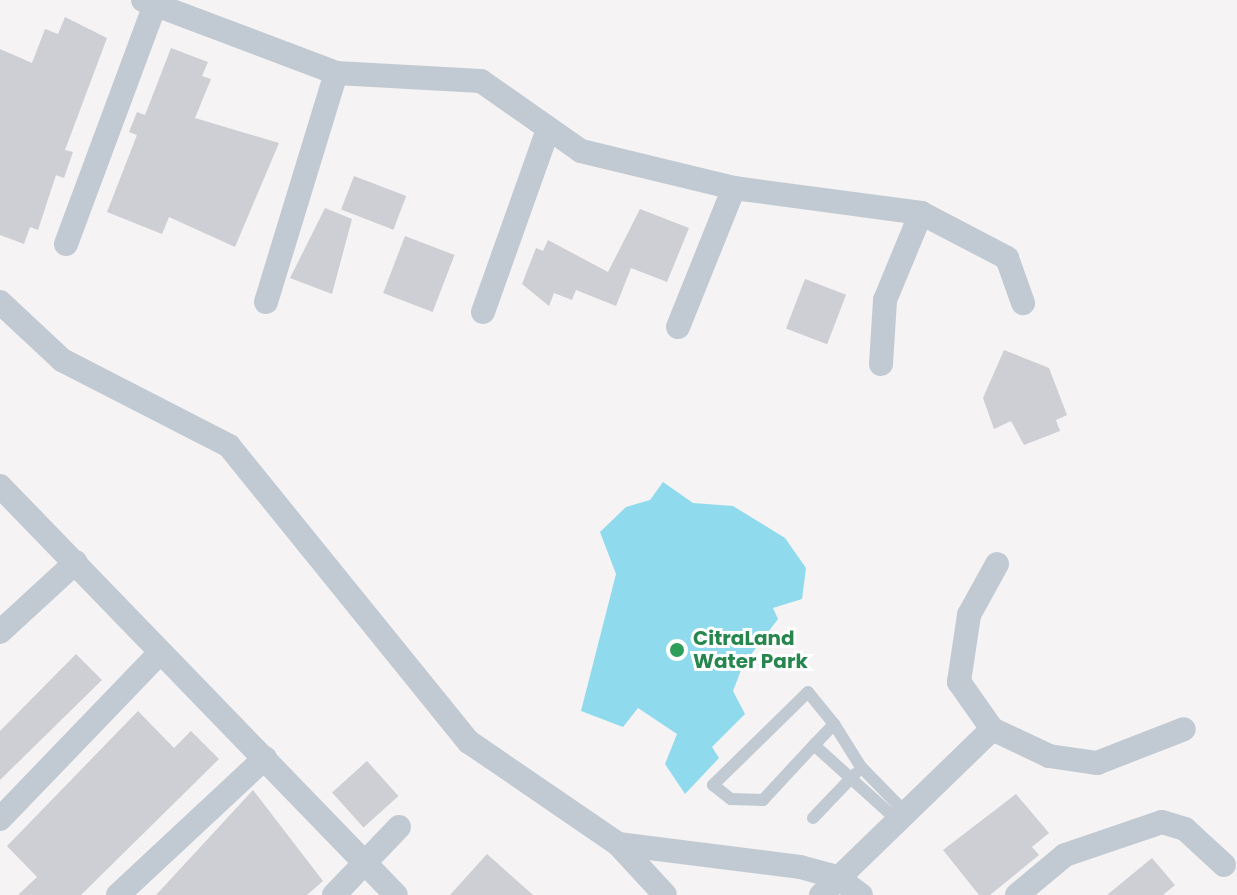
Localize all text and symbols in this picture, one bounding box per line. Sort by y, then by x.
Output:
place label: CitraLand Water Park [693,626,808,673]
marker: CitraLand Water Park [668,641,686,659]

